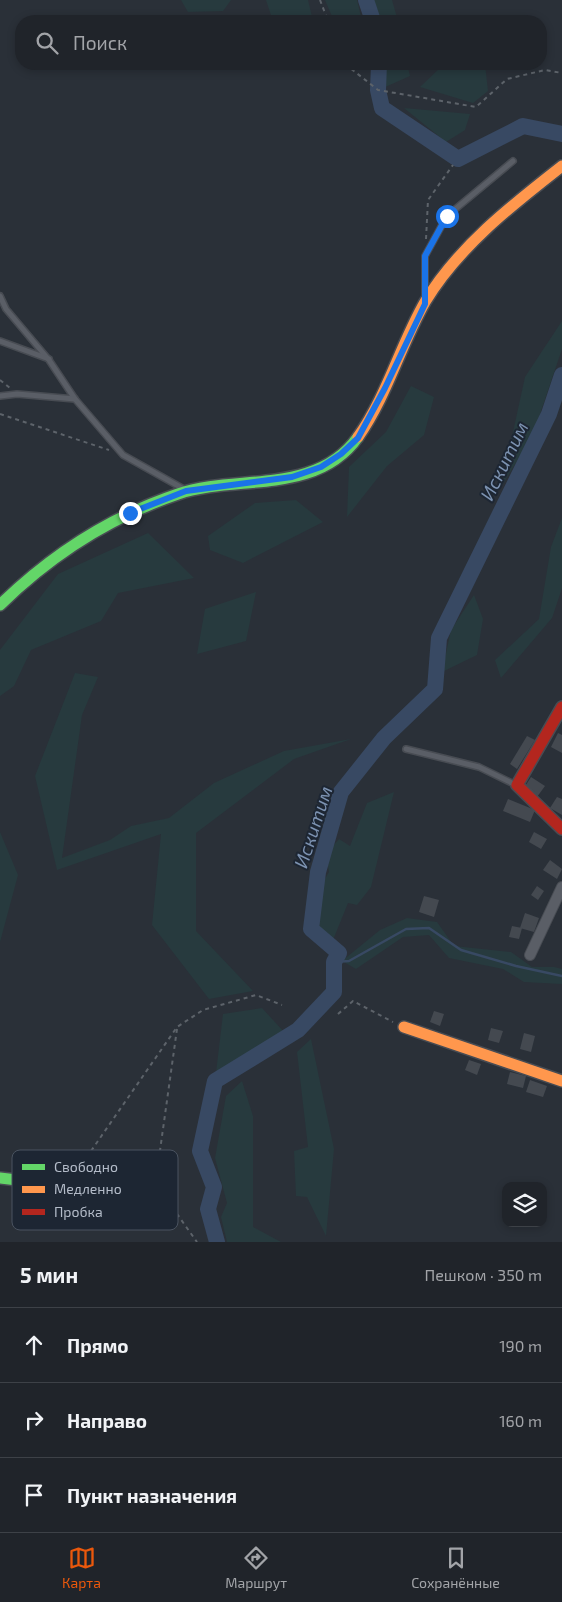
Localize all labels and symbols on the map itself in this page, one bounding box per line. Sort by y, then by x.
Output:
route start [436,205,459,228]
water label: Искитим [475,418,532,504]
route end [119,502,142,525]
water label: Искитим [288,783,337,871]
legend [12,1150,178,1230]
text: Свободно [54,1158,118,1175]
text: Медленно [54,1180,122,1197]
text: Пробка [54,1203,103,1220]

